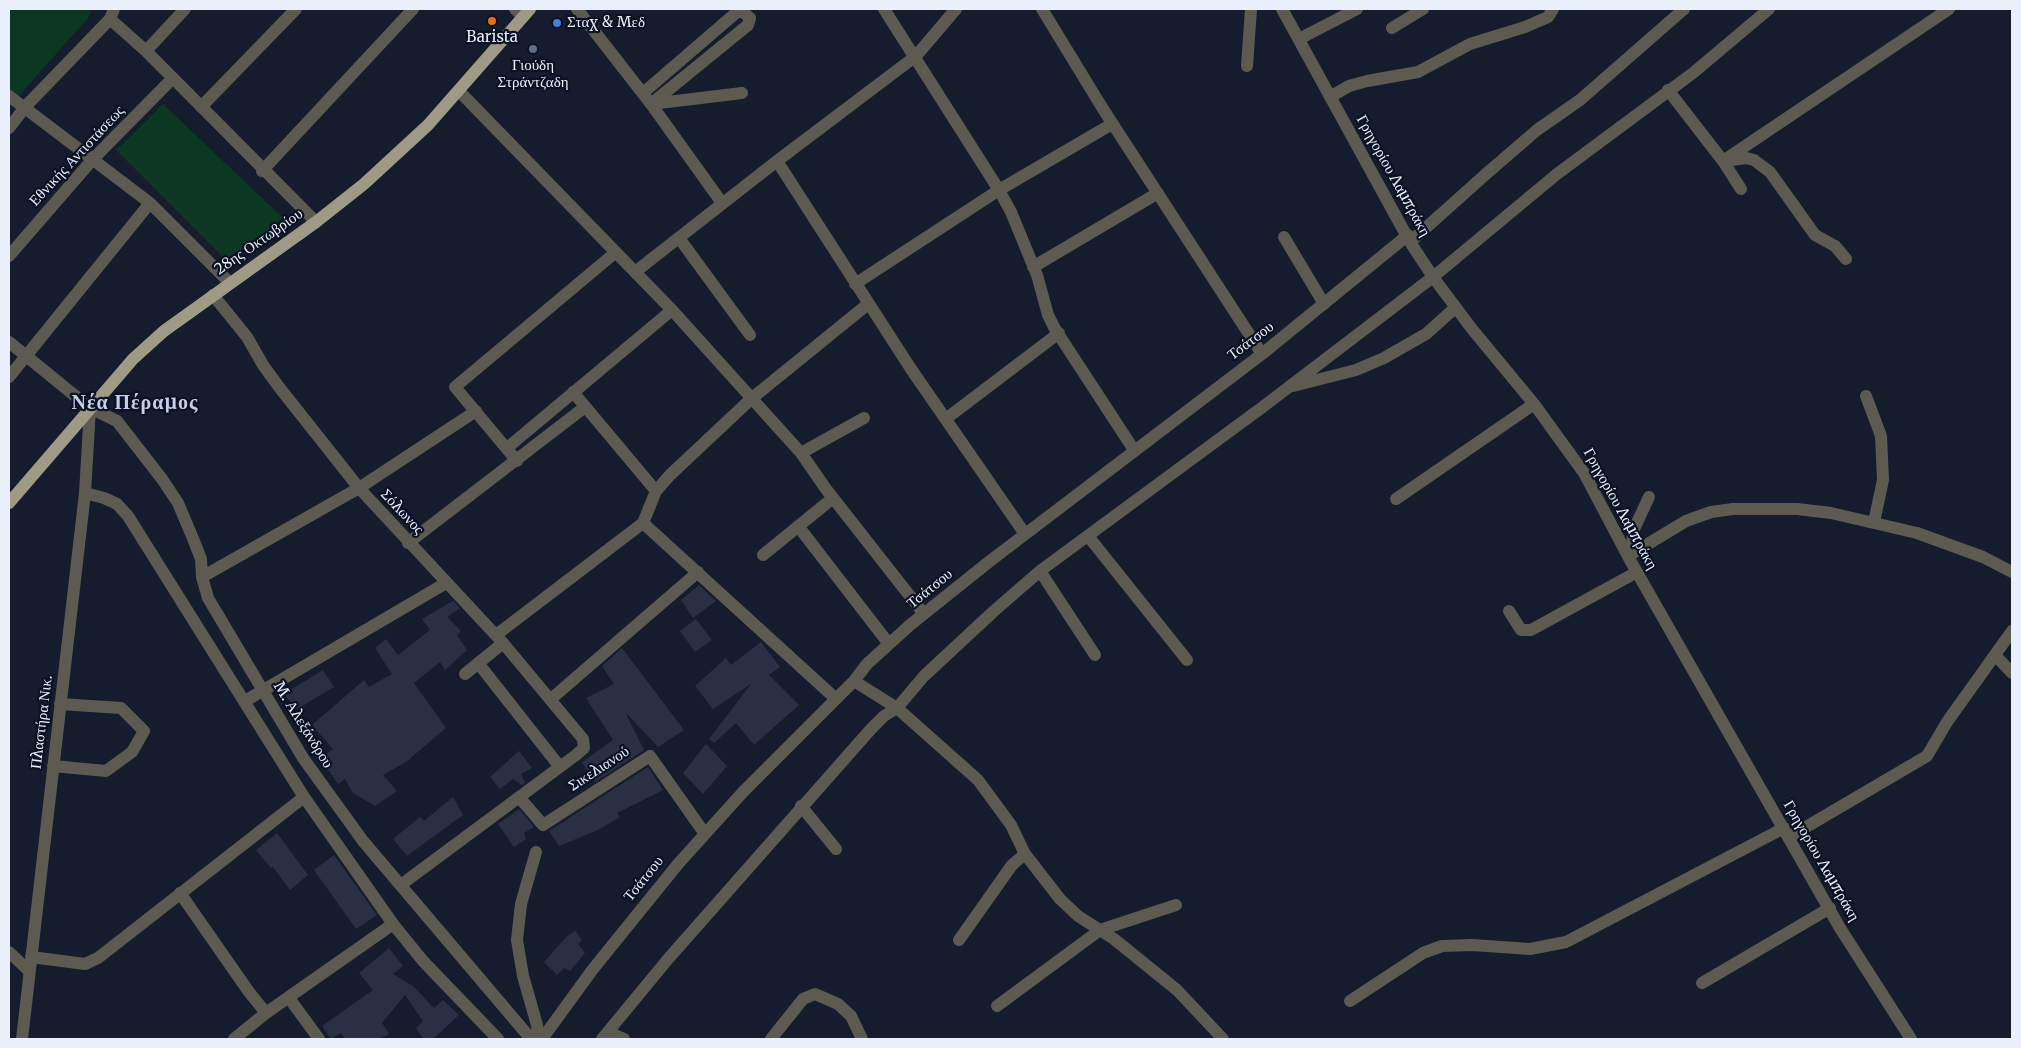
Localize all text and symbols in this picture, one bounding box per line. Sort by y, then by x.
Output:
place label: Σταχ & Μεδ [567,14,645,32]
marker: Barista [486,15,498,27]
marker: Σταχ & Μεδ [551,17,563,29]
place label: Barista [466,29,518,47]
marker: Γιούδη Στράντζαδη [527,43,539,55]
place label: Γιούδη Στράντζαδη [497,57,569,92]
street label: Εθνικής Αντιστάσεως [26,102,128,210]
street label: Γρηγορίου Λαμπράκη [1352,112,1434,240]
street label: 28ης Οκτωβρίου [212,205,306,279]
street label: Τσάτσου [1224,318,1278,364]
district label: Νέα Πέραμος [70,391,200,415]
street label: Γρηγορίου Λαμπράκη [1579,445,1661,573]
street label: Σόλωνος [377,486,427,538]
street label: Τσάτσου [904,565,956,613]
street label: Πλαστήρα Νικ. [27,674,57,770]
street label: Μ. Αλεξάνδρου [269,679,337,771]
street label: Σικελιανού [565,743,633,795]
street label: Γρηγορίου Λαμπράκη [1779,797,1863,925]
street label: Τσάτσου [620,853,668,905]

